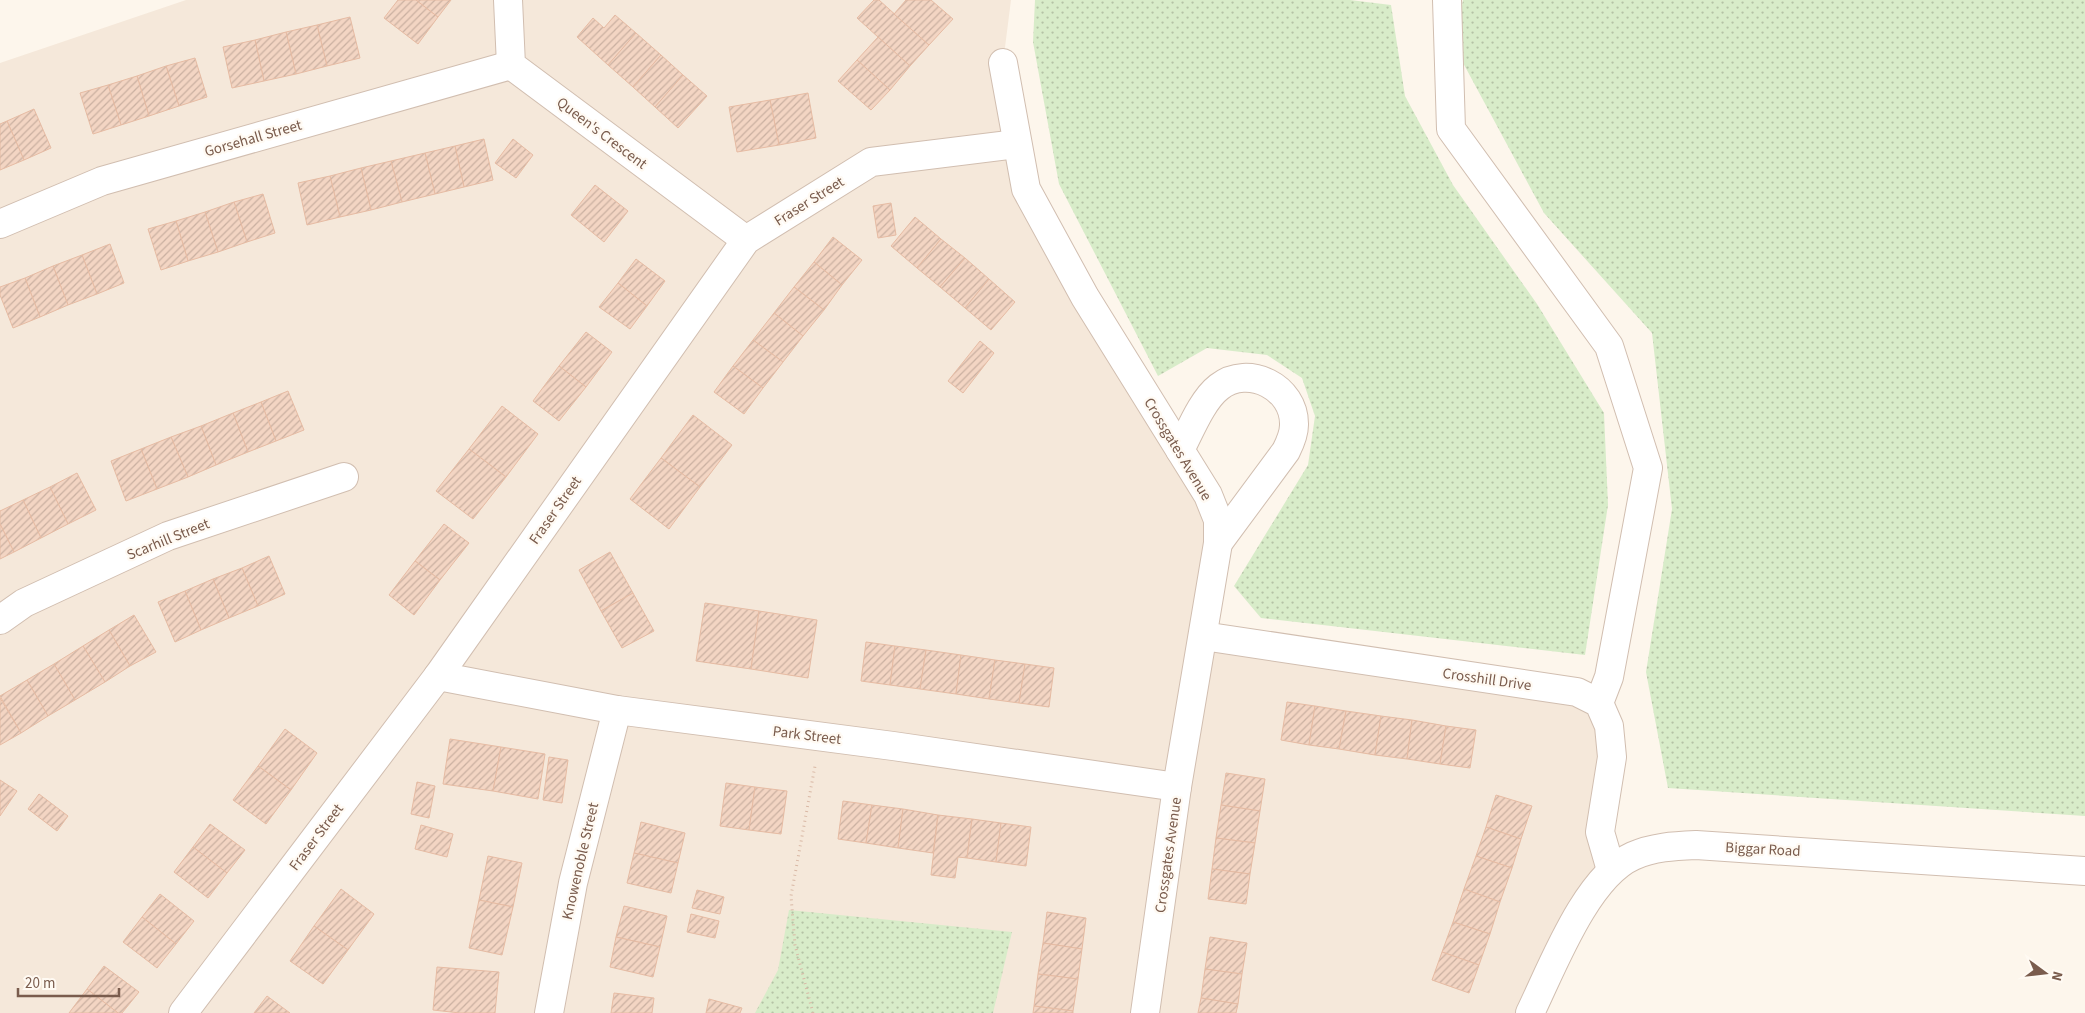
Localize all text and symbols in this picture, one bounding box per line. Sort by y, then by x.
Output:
street label: Queen's Crescent [552,92,651,174]
street label: Gorsehall Street [202,115,304,162]
street label: Fraser Street [770,172,848,231]
street label: Crossgates Avenue [1138,394,1217,505]
street label: Fraser Street [524,472,587,549]
street label: Scarhill Street [124,513,213,566]
street label: Crosshill Drive [1441,663,1533,696]
street label: Park Street [772,721,842,750]
street label: Crossgates Avenue [1150,796,1187,914]
street label: Fraser Street [284,799,349,875]
street label: Knowenoble Street [557,800,604,922]
street label: Biggar Road [1725,837,1801,862]
north arrow [2020,948,2070,998]
scale bar [18,966,119,998]
text: N [2046,969,2067,983]
text: 20 m [25,973,55,994]

